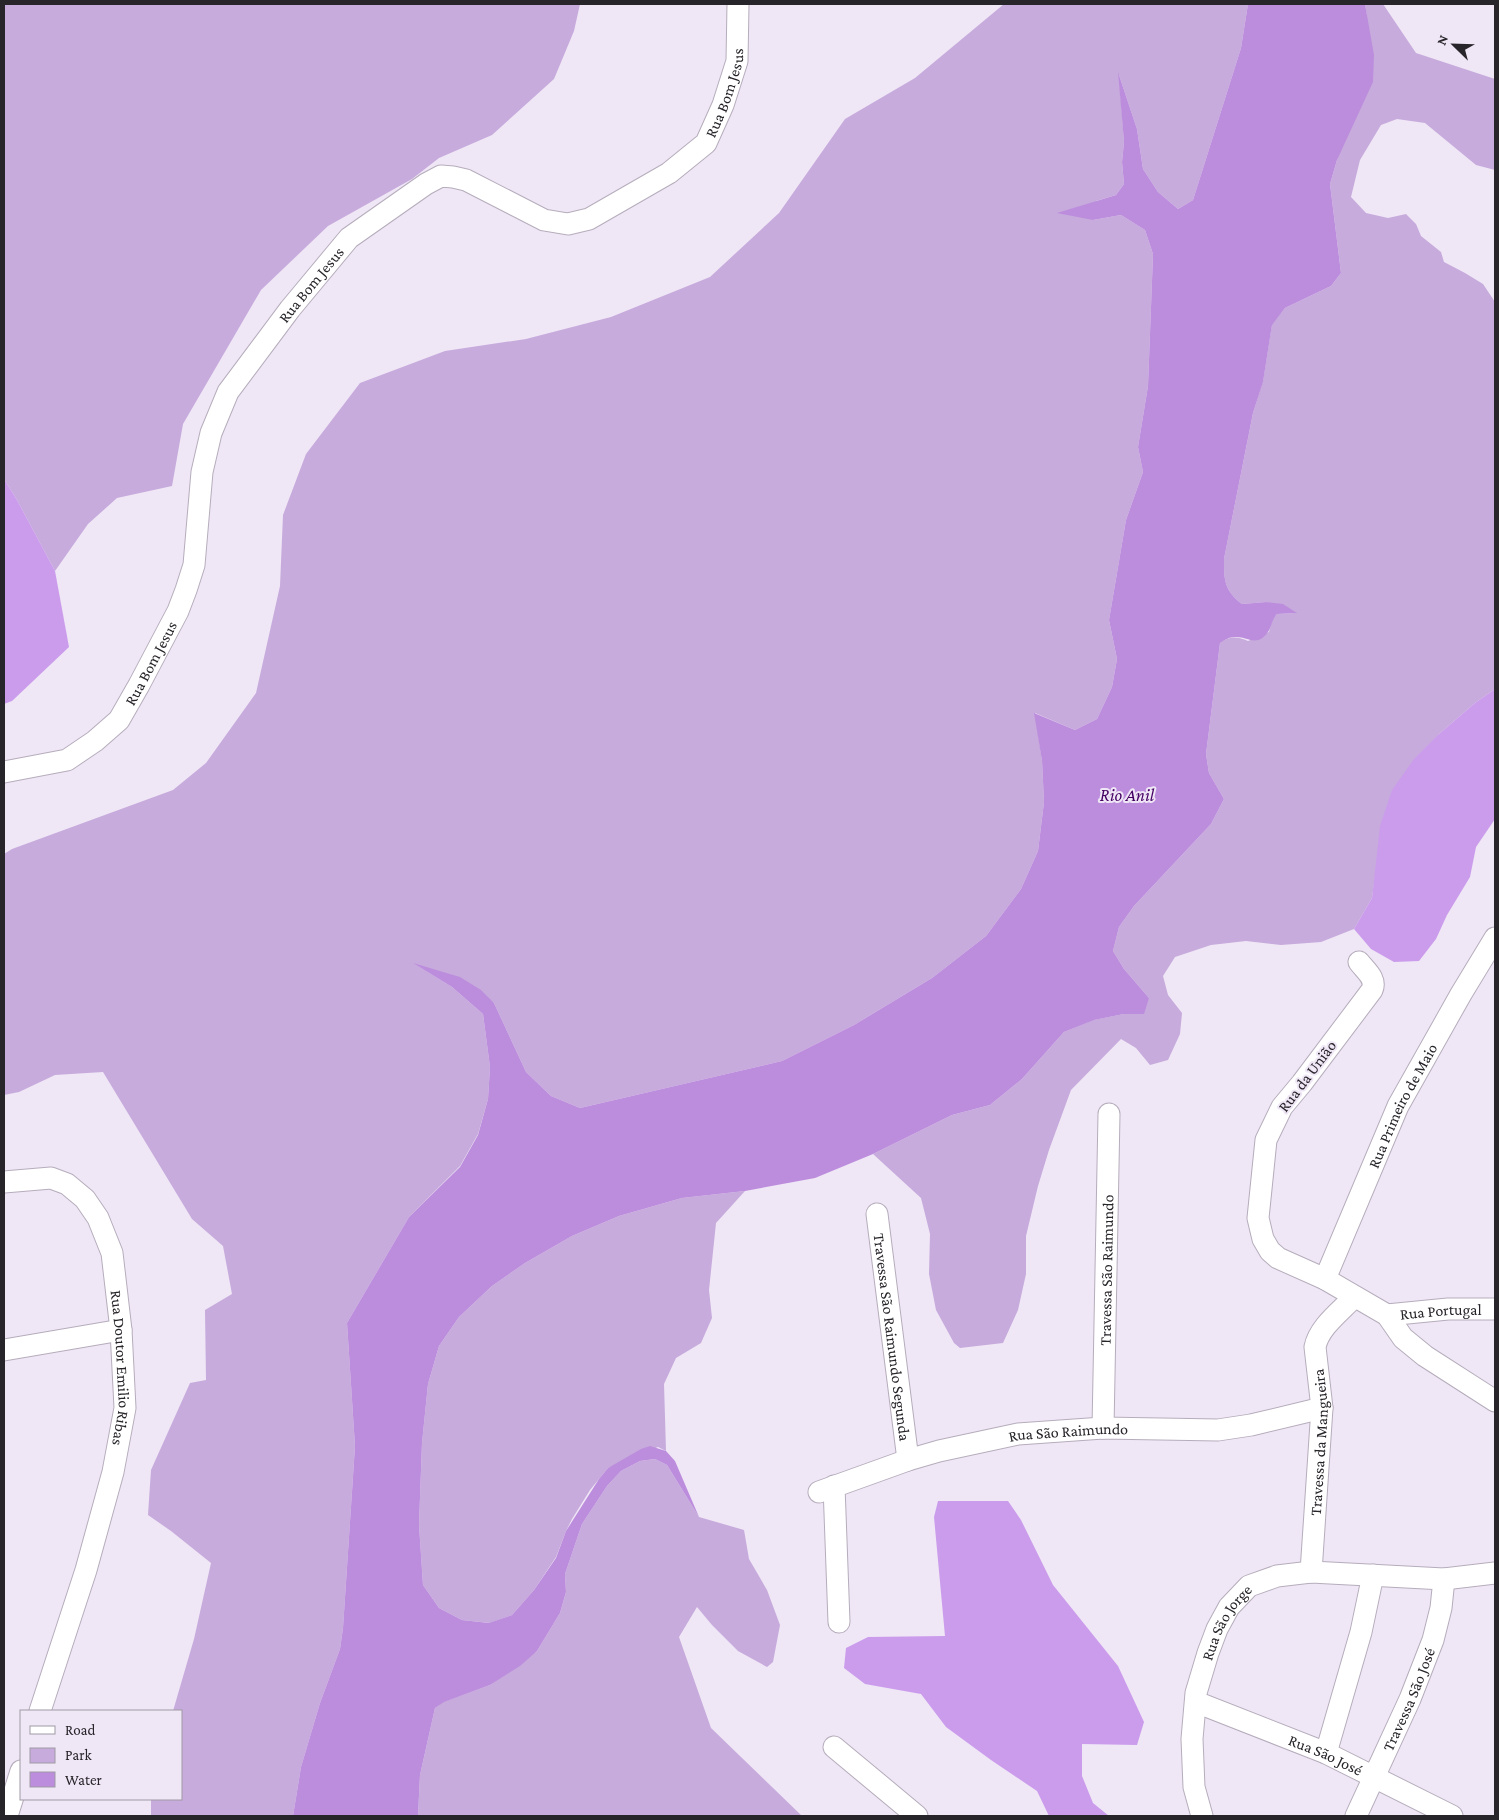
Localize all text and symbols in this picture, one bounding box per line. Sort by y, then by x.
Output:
north arrow [1429,20,1479,70]
text: N [1433,32,1451,47]
street label: Rua Bom Jesus [701,48,746,140]
street label: Rua Bom Jesus [275,243,347,326]
street label: Rua Bom Jesus [121,618,180,708]
water label: Rio Anil [1100,785,1155,805]
street label: Rua da União [1275,1037,1339,1115]
street label: Rua Primeiro de Maio [1364,1040,1440,1170]
street label: Travessa São Raimundo [1096,1194,1116,1346]
street label: Travessa São Raimundo Segunda [871,1232,914,1442]
street label: Rua Doutor Emilio Ribas [108,1289,134,1447]
street label: Rua Portugal [1399,1300,1482,1322]
street label: Travessa da Mangueira [1306,1368,1332,1516]
street label: Rua São Raimundo [1007,1419,1128,1444]
street label: Rua São Jorge [1198,1581,1255,1662]
street label: Travessa São José [1379,1645,1438,1753]
legend [20,1710,182,1800]
text: Road [65,1722,96,1738]
street label: Rua São José [1286,1731,1366,1779]
text: Park [65,1747,92,1763]
text: Water [65,1772,102,1788]

